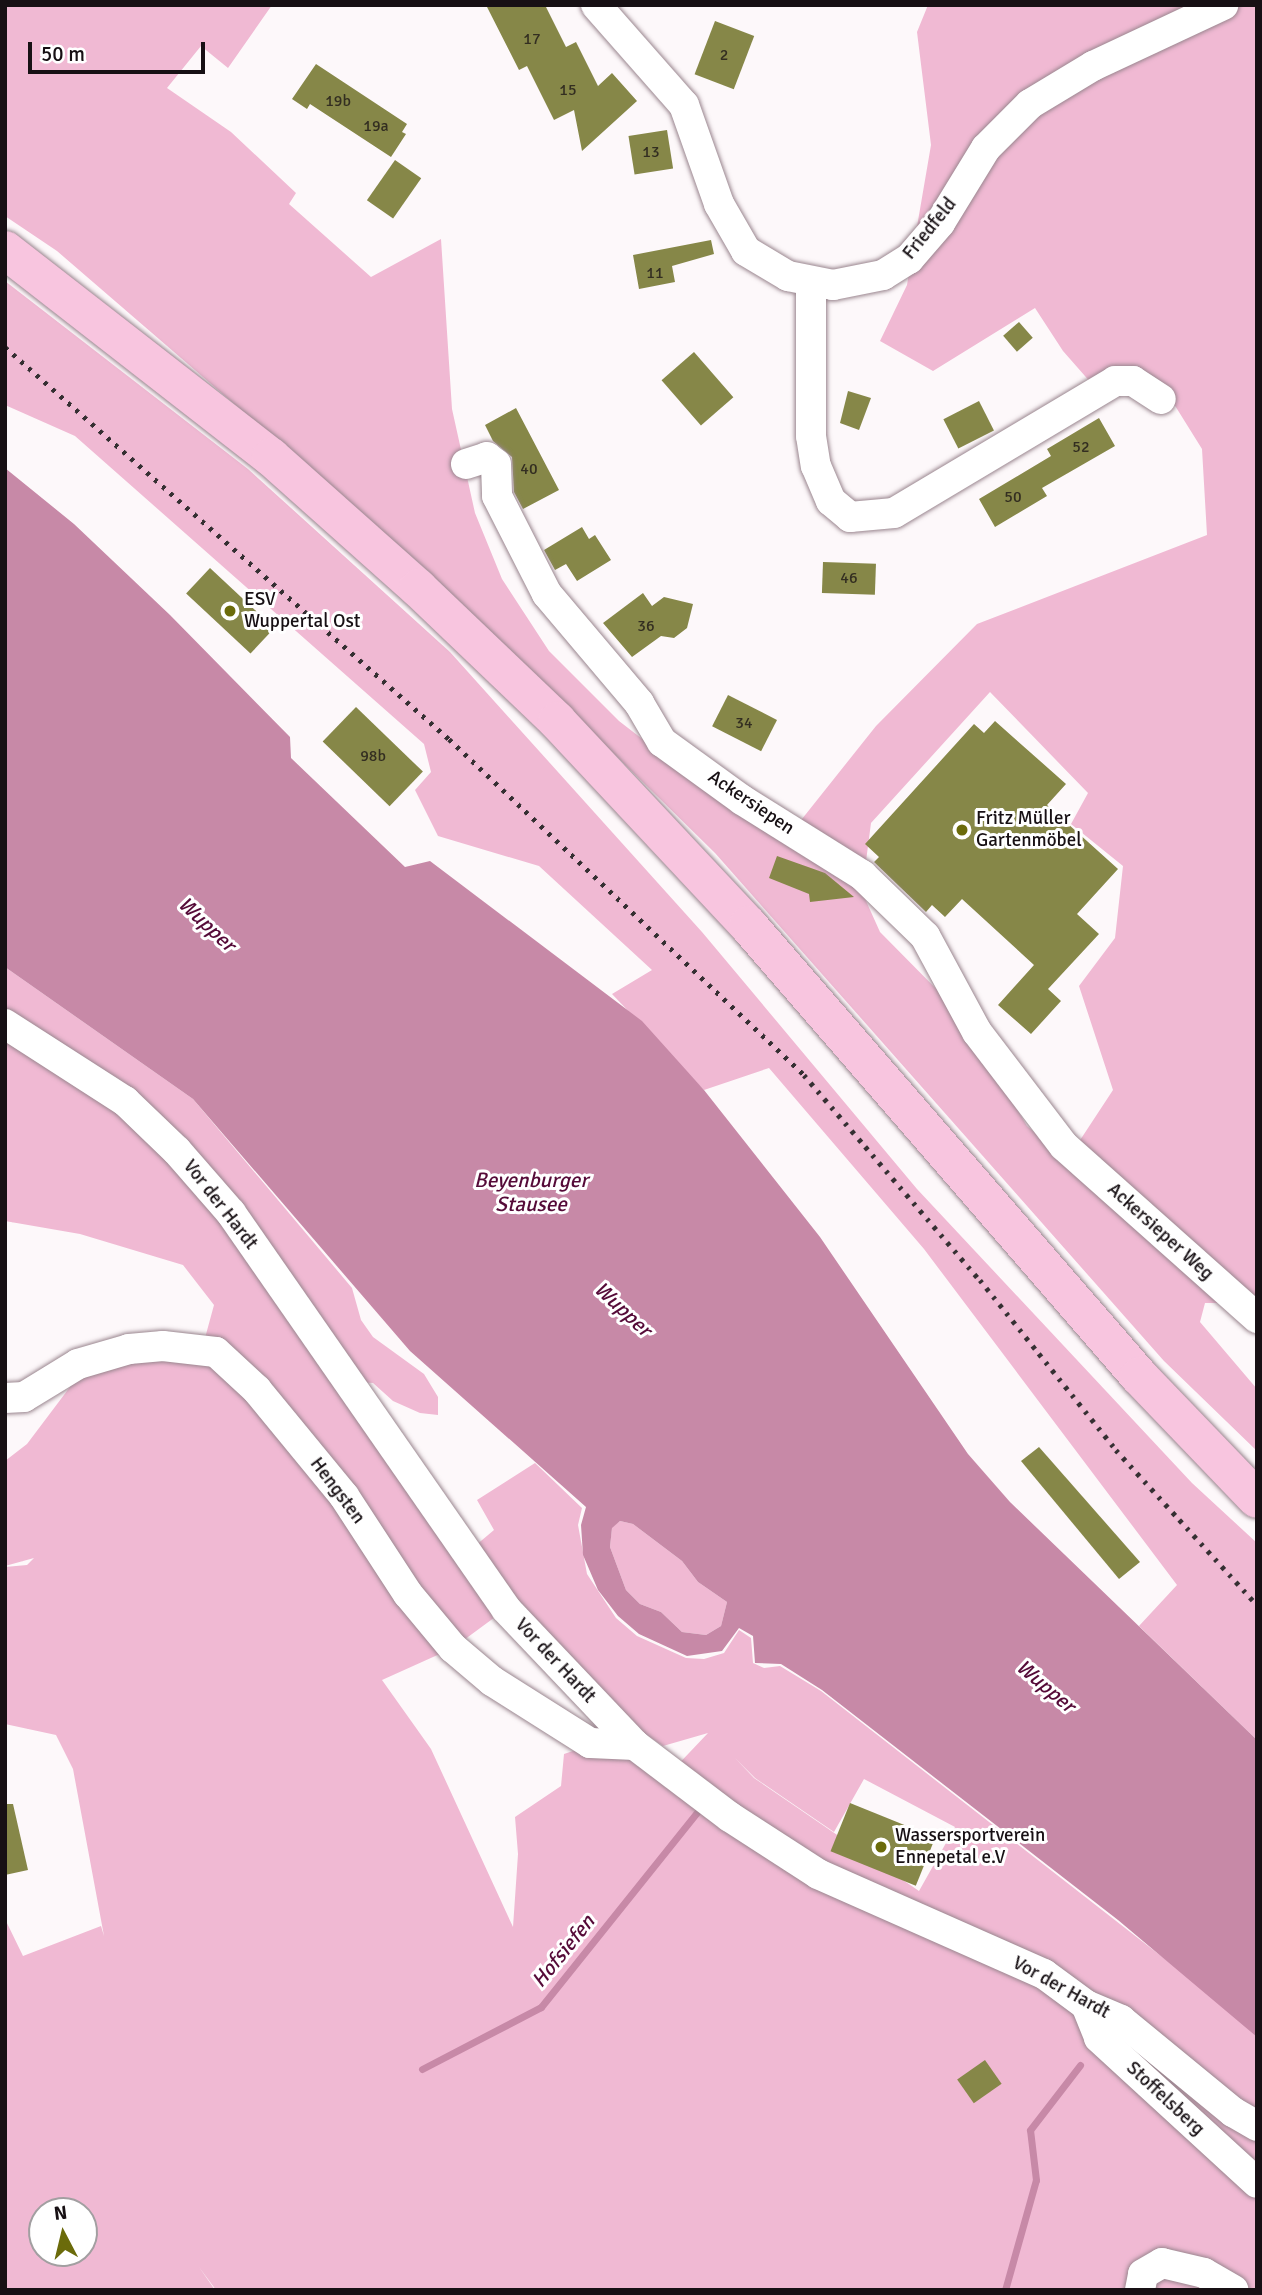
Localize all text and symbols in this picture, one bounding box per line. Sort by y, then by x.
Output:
scale bar [32,28,208,72]
house number: 17 [523,29,541,49]
text: 50 m [41,41,85,67]
house number: 2 [720,45,728,65]
house number: 15 [559,80,577,100]
house number: 19b [325,91,351,111]
house number: 19a [363,116,389,136]
house number: 13 [642,142,660,162]
street label: Friedfeld [898,194,962,264]
house number: 11 [646,263,664,283]
house number: 52 [1072,437,1090,457]
house number: 40 [520,459,538,479]
house number: 50 [1004,487,1022,507]
house number: 46 [840,568,858,588]
place label: ESV Wuppertal Ost [244,589,360,633]
marker: ESV Wuppertal Ost [222,603,238,619]
house number: 36 [637,616,655,636]
house number: 34 [735,713,753,733]
house number: 98b [360,746,386,766]
street label: Ackersiepen [704,766,798,840]
place label: Fritz Müller Gartenmöbel [976,808,1082,852]
marker: Fritz Müller Gartenmöbel [954,822,970,838]
water label: Wupper [173,891,241,957]
street label: Vor der Hardt [178,1156,262,1254]
water label: Beyenburger Stausee [474,1167,588,1217]
street label: Ackersieper Weg [1102,1178,1218,1286]
water label: Wupper [589,1276,657,1342]
street label: Hengsten [305,1453,369,1529]
street label: Vor der Hardt [510,1614,600,1708]
water label: Wupper [1011,1654,1081,1718]
place label: Wassersportverein Ennepetal e.V [895,1825,1045,1869]
marker: Wassersportverein Ennepetal e.V [873,1839,889,1855]
water label: Hofsiefen [526,1910,600,1992]
street label: Vor der Hardt [1008,1952,1114,2024]
street label: Stoffelsberg [1121,2057,1209,2141]
north arrow [28,2197,98,2267]
text: N [53,2200,69,2226]

